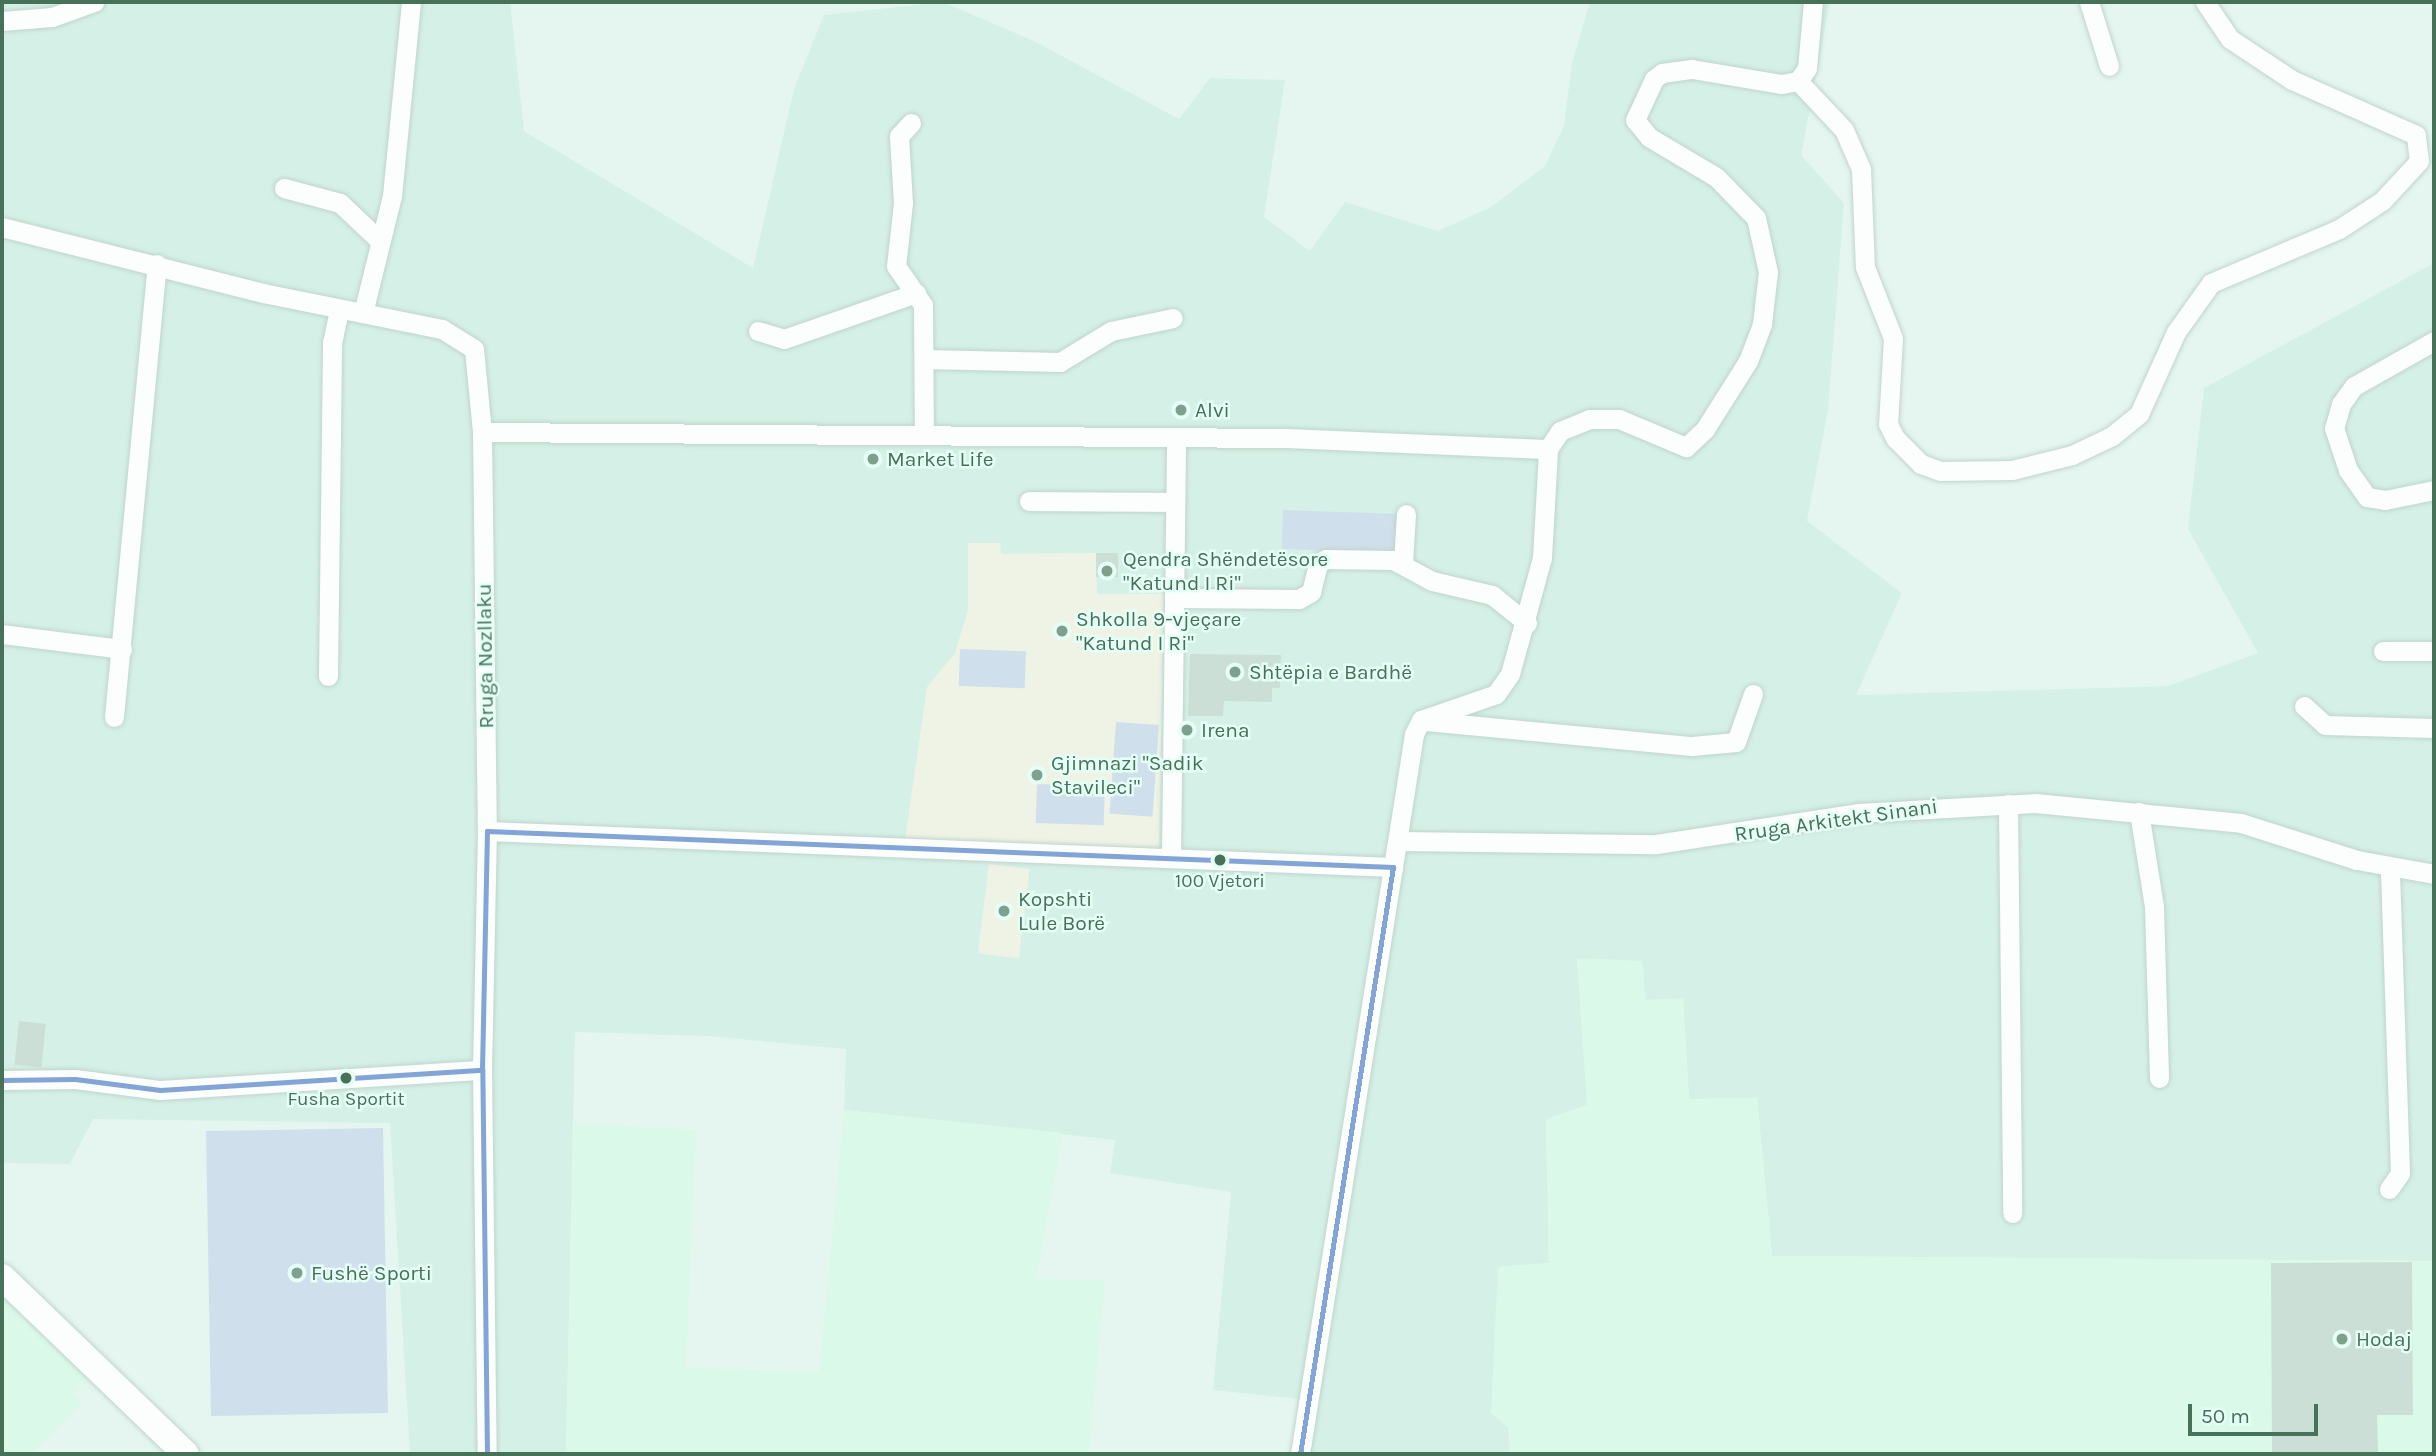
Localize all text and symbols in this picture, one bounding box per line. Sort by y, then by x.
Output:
place label: Alvi [1195,397,1230,423]
marker: Alvi [1173,402,1189,418]
place label: Market Life [887,446,993,472]
marker: Market Life [865,451,881,467]
place label: Qendra Shëndetësore "Katund I Ri" [1123,546,1328,596]
marker: Qendra Shëndetësore "Katund I Ri" [1097,561,1117,581]
street label: Rruga Nozllaku [471,583,499,729]
place label: Shkolla 9-vjeçare "Katund I Ri" [1076,606,1241,656]
marker: Shkolla 9-vjeçare "Katund I Ri" [1054,623,1070,639]
place label: Shtëpia e Bardhë [1249,659,1412,685]
marker: Shtëpia e Bardhë [1227,664,1243,680]
place label: Irena [1201,717,1249,743]
marker: Irena [1179,722,1195,738]
place label: Gjimnazi "Sadik Stavileci" [1051,750,1204,800]
marker: Gjimnazi "Sadik Stavileci" [1029,767,1045,783]
street label: Rruga Arkitekt Sinani [1733,793,1939,847]
marker: 100 Vjetori [1213,853,1227,867]
place label: 100 Vjetori [1175,871,1265,893]
place label: Kopshti Lule Borë [1018,886,1105,936]
marker: Kopshti Lule Borë [996,903,1012,919]
marker: Fusha Sportit [339,1071,353,1085]
place label: Fusha Sportit [287,1089,405,1111]
place label: Fushë Sporti [311,1260,432,1286]
marker: Fushë Sporti [289,1265,305,1281]
place label: Hodaj [2356,1326,2412,1352]
marker: Hodaj [2334,1331,2350,1347]
scale bar [2191,1390,2320,1434]
text: 50 m [2201,1404,2250,1428]

